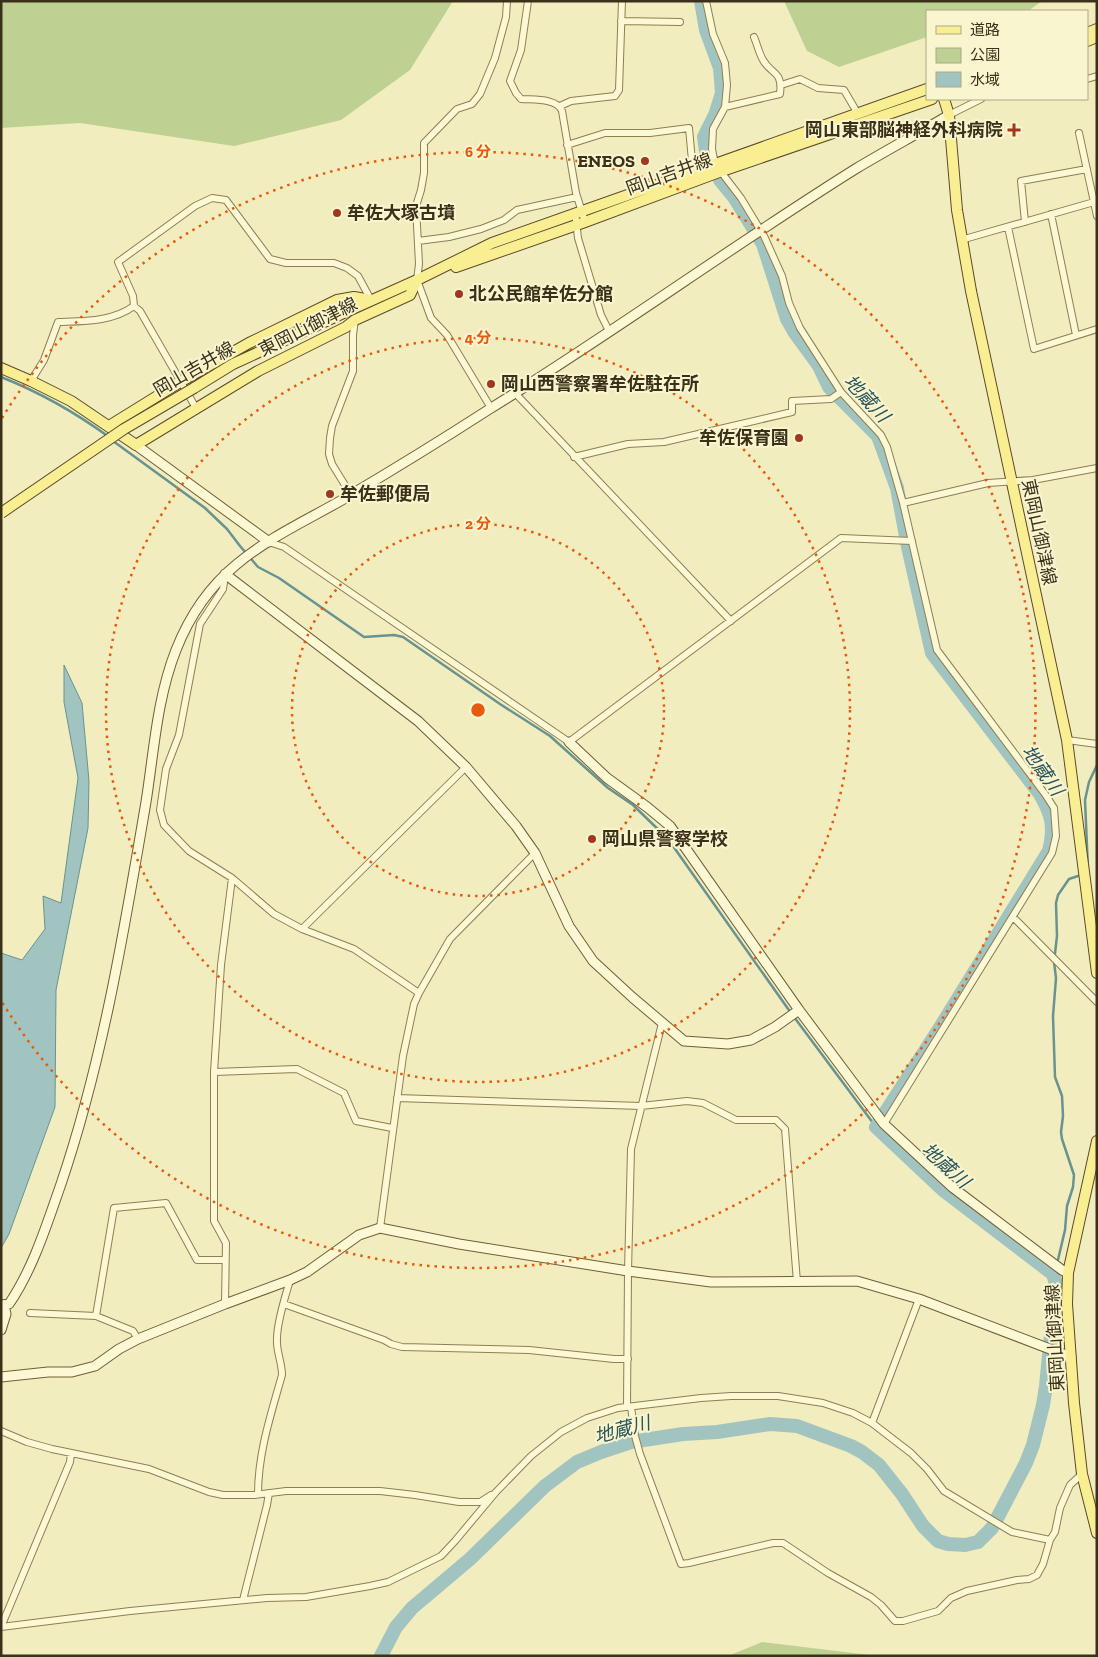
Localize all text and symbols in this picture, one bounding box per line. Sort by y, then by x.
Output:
legend [926,10,1088,100]
text: 道路 [970,21,1000,39]
text: 公園 [970,46,1000,64]
text: 水域 [970,71,1000,89]
place label: 岡山東部脳神経外科病院 [805,119,1003,141]
marker: 岡山東部脳神経外科病院 [1007,123,1021,137]
text: 6 分 [465,143,491,161]
street label: 岡山吉井線 [623,148,715,200]
place label: ENEOS [577,150,635,172]
marker: ENEOS [639,155,651,167]
place label: 牟佐大塚古墳 [347,202,455,224]
marker: 牟佐大塚古墳 [331,207,343,219]
place label: 北公民館牟佐分館 [469,283,613,305]
marker: 北公民館牟佐分館 [453,288,465,300]
street label: 東岡山御津線 [255,293,361,361]
text: 4 分 [465,329,491,347]
street label: 岡山吉井線 [150,337,238,401]
water label: 地蔵川 [839,370,896,428]
place label: 岡山西警察署牟佐駐在所 [501,373,699,395]
marker: 岡山西警察署牟佐駐在所 [485,378,497,390]
place label: 牟佐保育園 [699,427,789,449]
marker: 牟佐保育園 [793,432,805,444]
street label: 東岡山御津線 [1017,477,1061,587]
place label: 牟佐郵便局 [340,483,430,505]
marker: 牟佐郵便局 [324,488,336,500]
text: 2 分 [465,515,491,533]
centre of rings [469,701,487,719]
water label: 地蔵川 [1017,740,1070,802]
place label: 岡山県警察学校 [602,828,728,850]
marker: 岡山県警察学校 [586,833,598,845]
water label: 地蔵川 [917,1138,976,1194]
street label: 東岡山御津線 [1041,1283,1069,1393]
water label: 地蔵川 [592,1410,655,1448]

